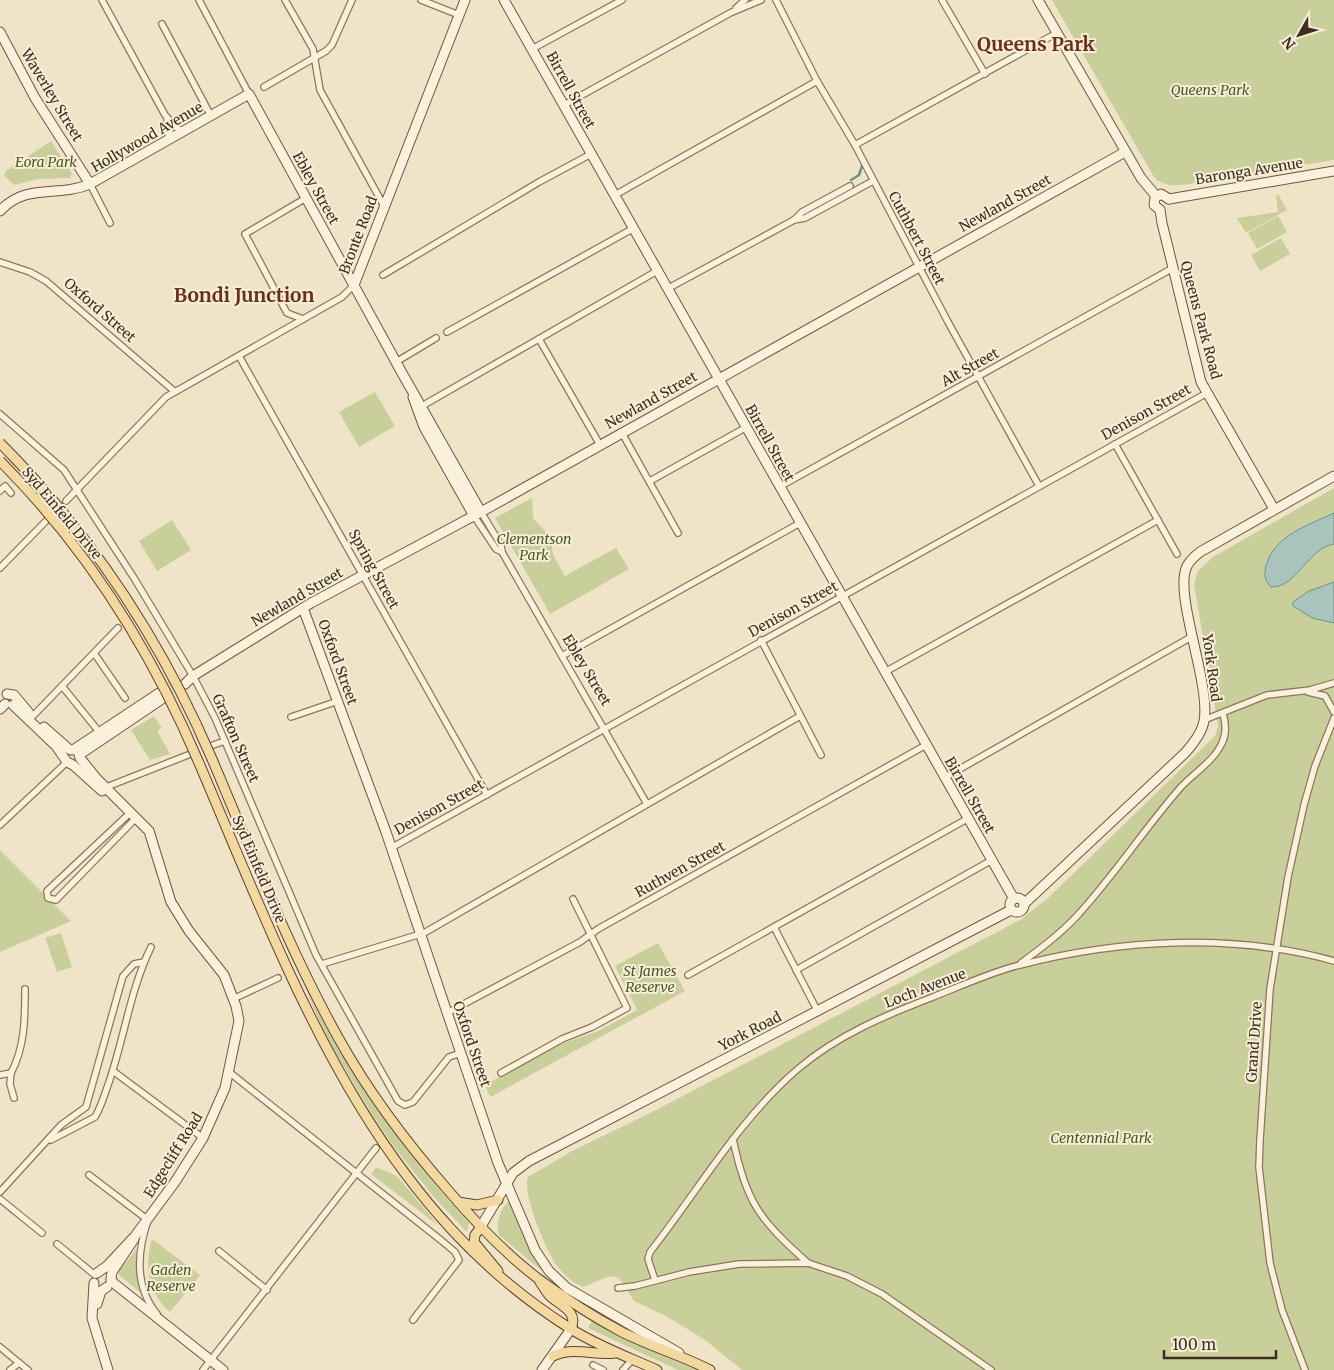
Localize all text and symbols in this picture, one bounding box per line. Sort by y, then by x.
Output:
north arrow [1274,10,1324,60]
district label: Queens Park [977,32,1096,56]
text: N [1278,33,1299,53]
street label: Waverley Street [17,45,87,145]
street label: Birrell Street [542,48,600,132]
park label: Queens Park [1171,81,1250,99]
street label: Hollywood Avenue [88,98,206,176]
street label: Ebley Street [289,149,344,228]
park label: Eora Park [15,153,77,171]
street label: Baronga Avenue [1194,154,1304,188]
street label: Newland Street [956,170,1055,236]
street label: Cuthbert Street [885,188,949,288]
street label: Bronte Road [335,193,381,277]
street label: Queens Park Road [1177,259,1226,382]
street label: Oxford Street [60,274,140,347]
district label: Bondi Junction [174,283,314,307]
street label: Alt Street [937,344,1002,391]
street label: Newland Street [602,367,701,433]
street label: Denison Street [1098,380,1194,444]
street label: Birrell Street [741,401,799,485]
street label: Syd Einfeld Drive [18,463,106,563]
street label: Spring Street [345,526,404,613]
park label: Clementson Park [497,530,571,564]
street label: Newland Street [248,563,346,630]
street label: Denison Street [745,577,841,641]
street label: Oxford Street [314,617,362,708]
street label: Ebley Street [559,631,616,710]
street label: York Road [1198,632,1226,704]
street label: Grafton Street [208,691,264,786]
street label: Birrell Street [941,753,999,837]
street label: Denison Street [391,775,487,839]
street label: Syd Einfeld Drive [228,812,290,926]
street label: Ruthven Street [632,837,729,901]
park label: St James Reserve [623,962,677,996]
street label: Loch Avenue [882,964,968,1012]
street label: Oxford Street [449,999,495,1090]
street label: Grand Drive [1242,1001,1266,1083]
street label: York Road [715,1007,785,1055]
street label: Edgecliff Road [140,1109,207,1201]
park label: Centennial Park [1050,1129,1152,1147]
park label: Gaden Reserve [146,1261,196,1295]
scale bar [1164,1328,1276,1360]
text: 100 m [1172,1335,1216,1354]

